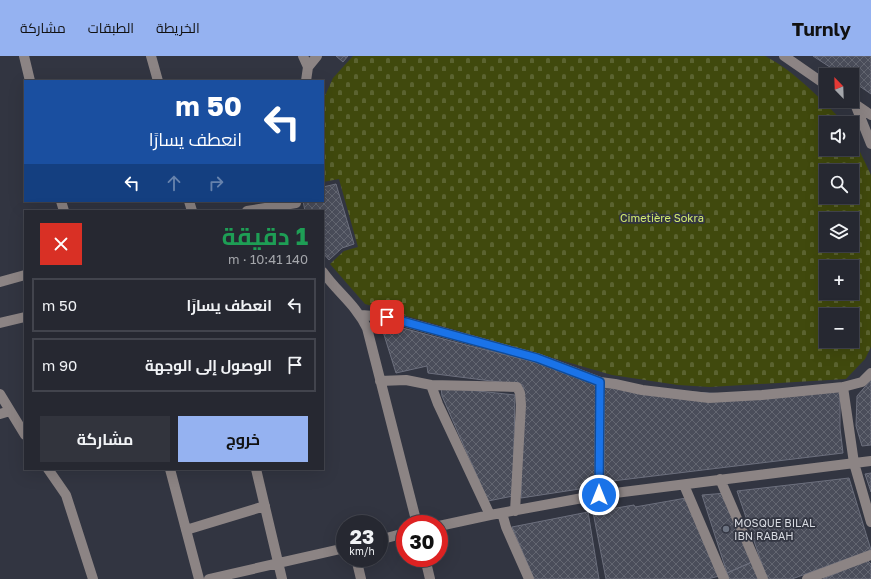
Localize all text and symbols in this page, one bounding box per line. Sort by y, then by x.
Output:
text: Turnly [792,17,851,40]
text: مشاركة [20,19,66,36]
text: الطبقات [88,19,134,36]
text: الخريطة [156,19,200,36]
north arrow [819,68,859,108]
map controls [819,68,859,348]
text: 50 m [175,89,242,122]
icon: left [256,96,308,148]
button: sound [819,116,859,156]
text: انعطف يسارًا [149,128,242,150]
button: search [819,164,859,204]
icon: left [121,172,143,194]
icon: ahead [163,172,185,194]
icon: right [205,172,227,194]
park label: Cimetière Sokra [620,211,704,224]
button: layers [819,212,859,252]
text: 1 دقيقة [222,221,308,250]
button: close [40,223,82,265]
text: 140 m · 10:41 [228,251,308,267]
button: + [819,260,859,300]
icon: left [284,294,306,316]
text: 50 m [42,296,77,314]
text: انعطف يسارًا [186,296,272,314]
pin [370,300,404,334]
icon: arrive [376,306,398,328]
button: − [819,308,859,348]
icon: arrive [284,354,306,376]
text: 90 m [42,356,77,374]
text: الوصول إلى الوجهة [145,356,272,374]
button: مشاركة [40,416,170,462]
button: خروج [178,416,308,462]
position arrow [578,474,620,516]
speed limit sign: 30 [396,515,448,567]
place label: MOSQUE BILAL IBN RABAH [734,516,816,542]
text: 23 [350,524,374,548]
marker: MOSQUE BILAL IBN RABAH [721,524,731,534]
text: km/h [349,545,375,557]

